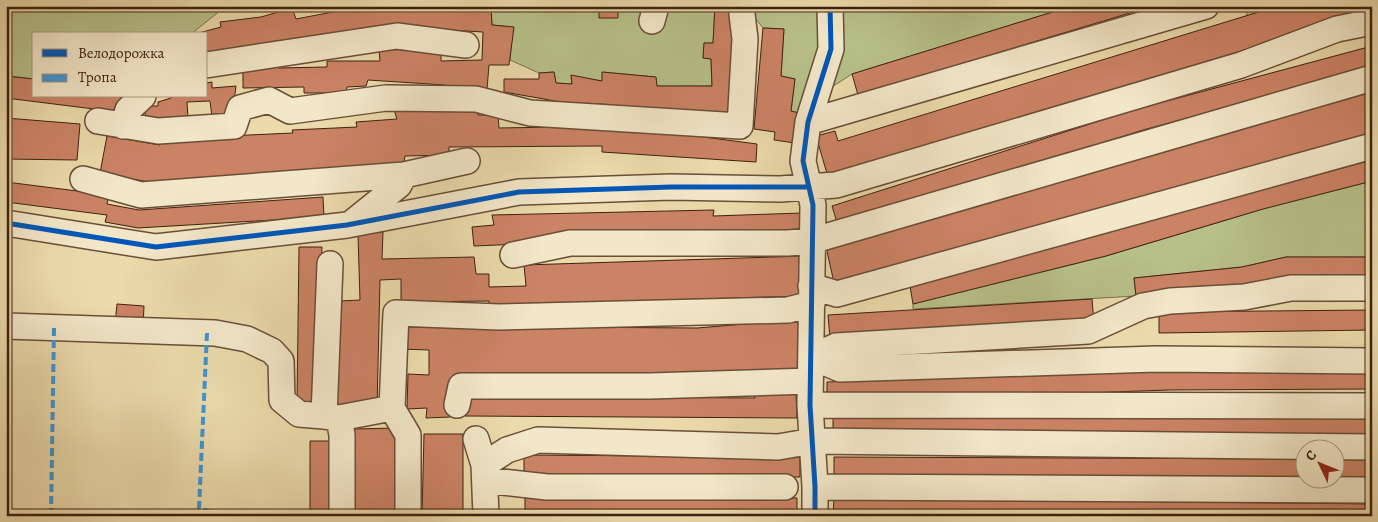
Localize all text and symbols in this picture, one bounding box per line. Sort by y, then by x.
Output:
legend [32,32,208,98]
text: Велодорожка [78,43,165,63]
text: Тропа [78,67,117,87]
north arrow [1296,440,1346,490]
text: С [1301,446,1321,465]

